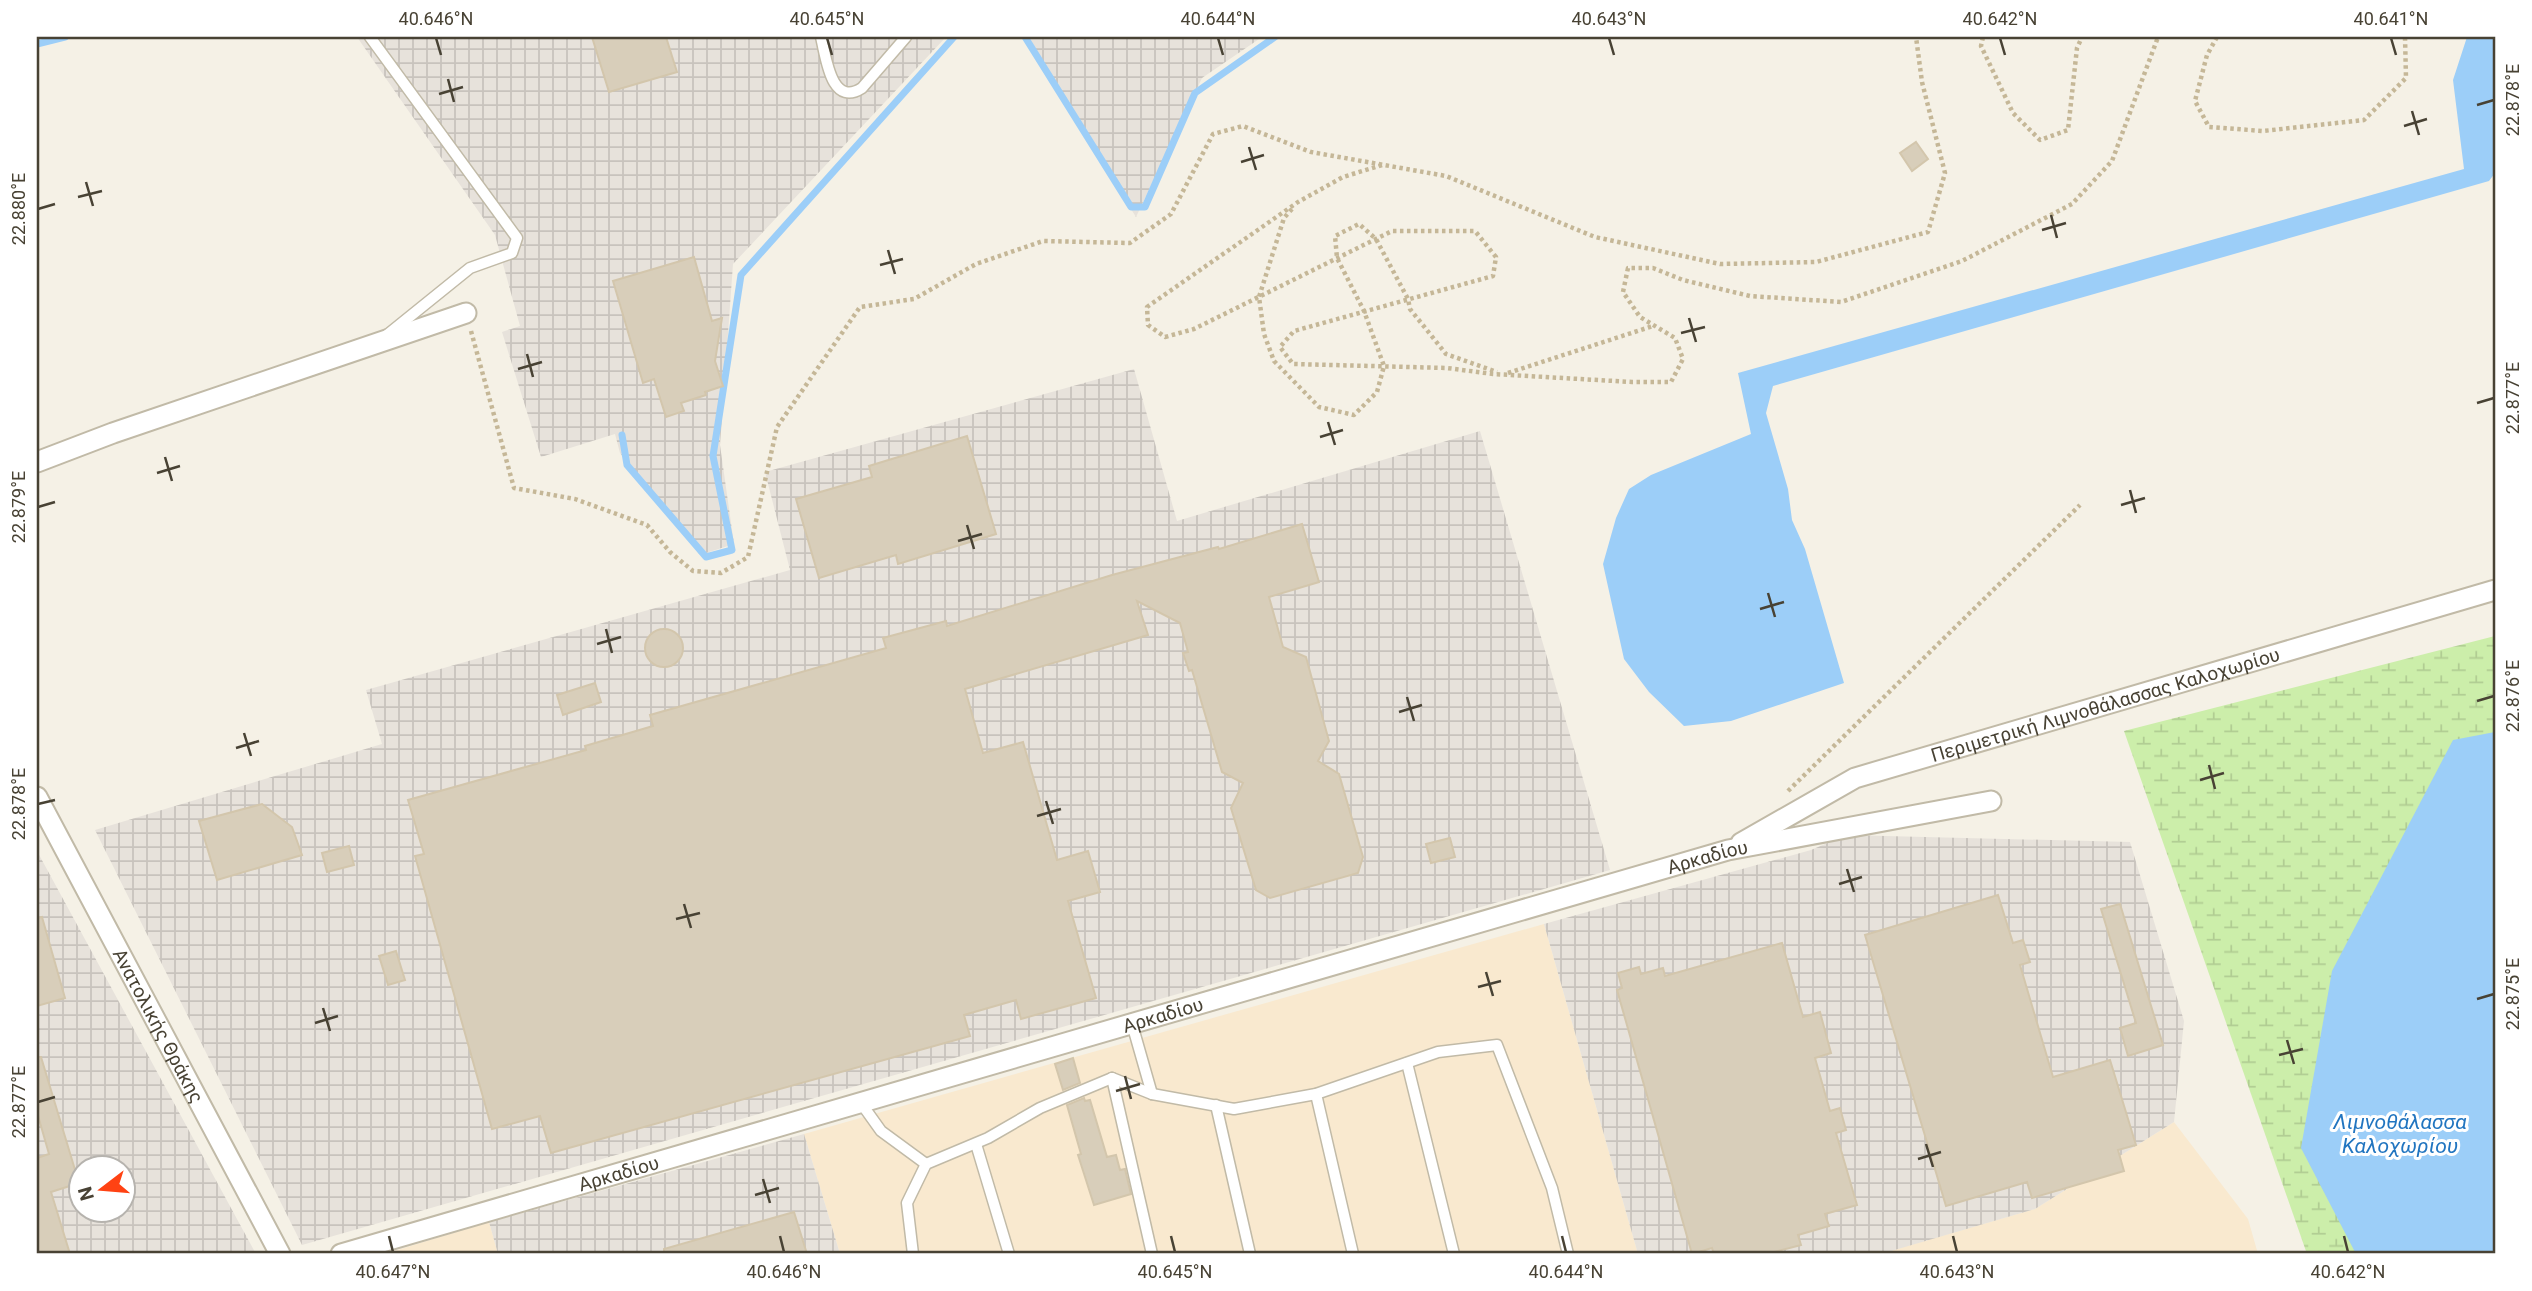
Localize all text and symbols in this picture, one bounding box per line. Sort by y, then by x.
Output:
text: 40.646°N [399,8,473,29]
text: 40.645°N [790,8,864,29]
text: 40.644°N [1181,8,1255,29]
text: 40.643°N [1572,8,1646,29]
text: 40.642°N [1963,8,2037,29]
text: 40.641°N [2354,8,2428,29]
text: 22.878°E [2502,64,2523,136]
text: 22.880°E [8,173,29,245]
text: 22.877°E [2502,362,2523,434]
text: 22.879°E [8,471,29,543]
street label: Περιμετρική Λιμνοθάλασσας Καλοχωρίου [1928,643,2282,767]
text: 22.876°E [2502,660,2523,732]
text: 22.878°E [8,768,29,840]
street label: Αρκαδίου [1664,836,1750,879]
street label: Ανατολικής Θράκης [108,945,209,1107]
text: 22.875°E [2502,958,2523,1030]
street label: Αρκαδίου [1120,992,1206,1038]
text: 22.877°E [8,1066,29,1138]
water label: Λιμνοθάλασσα Καλοχωρίου [2332,1110,2467,1158]
street label: Αρκαδίου [576,1151,662,1196]
north arrow [66,1154,136,1224]
text: N [73,1184,99,1203]
text: 40.647°N [356,1261,430,1282]
text: 40.646°N [747,1261,821,1282]
text: 40.645°N [1138,1261,1212,1282]
text: 40.644°N [1529,1261,1603,1282]
text: 40.643°N [1920,1261,1994,1282]
text: 40.642°N [2311,1261,2385,1282]

